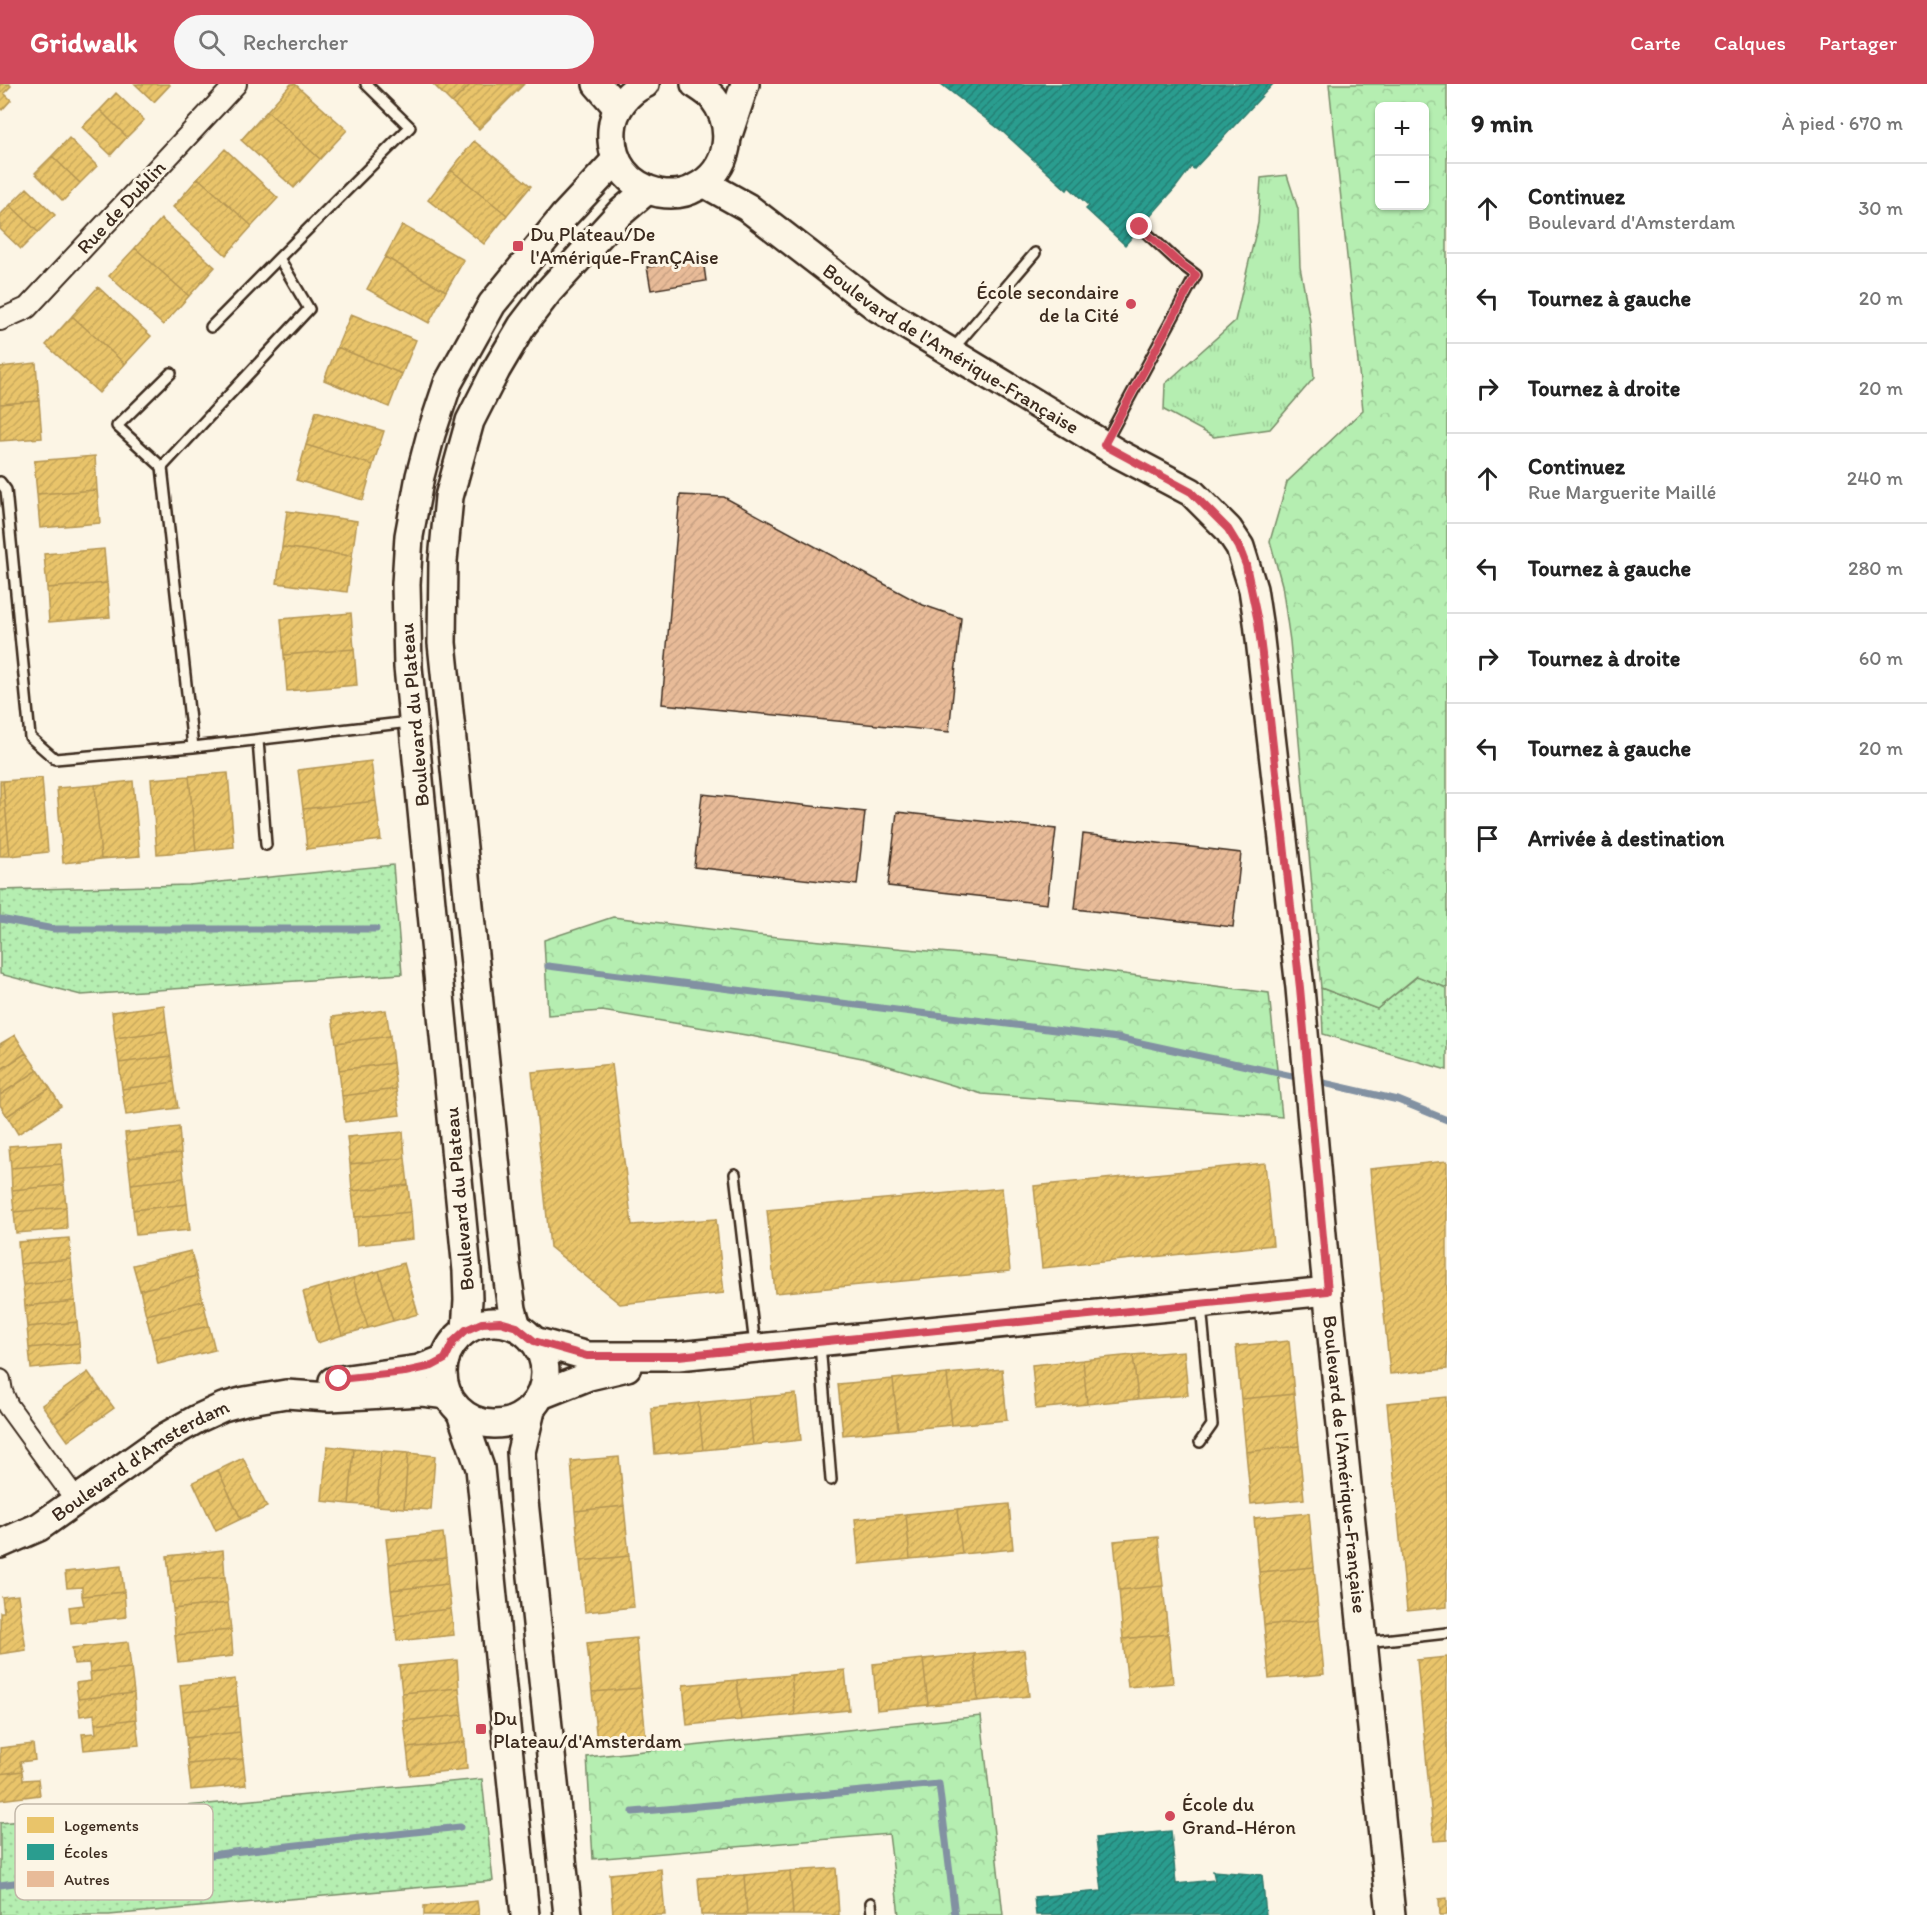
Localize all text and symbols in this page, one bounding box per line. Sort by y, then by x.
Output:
search box [174,15,594,69]
text: Gridwalk [30,25,138,59]
icon: search [195,26,228,59]
text: Rechercher [243,29,348,56]
text: Carte [1630,30,1681,55]
text: Calques [1714,30,1786,55]
text: Partager [1819,30,1897,55]
map controls [1375,102,1429,210]
button: + [1375,102,1429,156]
text: 9 min [1471,107,1533,139]
text: À pied · 670 m [1782,111,1903,135]
street label: Rue de Dublin [72,155,170,259]
button: − [1375,156,1429,210]
text: Continuez [1528,183,1625,210]
icon: ahead [1471,192,1504,225]
text: 30 m [1858,196,1903,220]
text: Boulevard d'Amsterdam [1528,210,1735,234]
route end [1126,213,1152,239]
place label: Du Plateau/De l'Amérique-FranÇAise [530,222,719,269]
marker: Du Plateau/De l'Amérique-FranÇAise [511,239,525,253]
street label: Boulevard de l'Amérique-Française [818,258,1084,439]
place label: École secondaire de la Cité [976,280,1119,327]
icon: left [1471,282,1504,315]
text: Tournez à gauche [1528,285,1691,312]
text: 20 m [1859,286,1903,310]
marker: École secondaire de la Cité [1124,297,1138,311]
icon: right [1471,372,1504,405]
text: Tournez à droite [1528,375,1680,402]
text: 20 m [1859,376,1903,400]
text: Continuez [1528,453,1625,480]
icon: ahead [1471,462,1504,495]
text: 240 m [1847,466,1903,490]
text: Rue Marguerite Maillé [1528,480,1716,504]
icon: left [1471,552,1504,585]
text: Tournez à gauche [1528,555,1691,582]
text: 280 m [1848,556,1903,580]
street label: Boulevard du Plateau [394,622,434,808]
icon: right [1471,642,1504,675]
text: Tournez à droite [1528,645,1680,672]
text: 60 m [1859,646,1903,670]
icon: left [1471,732,1504,765]
text: Tournez à gauche [1528,735,1691,762]
text: 20 m [1859,736,1903,760]
icon: arrive [1471,822,1504,855]
text: Arrivée à destination [1528,825,1724,852]
street label: Boulevard du Plateau [439,1106,479,1292]
street label: Boulevard de l'Amérique-Française [1318,1314,1372,1614]
route start [325,1365,351,1391]
street label: Boulevard d'Amsterdam [46,1394,233,1527]
place label: Du Plateau/d'Amsterdam [493,1706,682,1753]
marker: Du Plateau/d'Amsterdam [474,1722,488,1736]
place label: École du Grand-Héron [1182,1792,1296,1839]
legend [15,1804,213,1900]
marker: École du Grand-Héron [1163,1809,1177,1823]
text: Logements [64,1816,139,1835]
text: Écoles [64,1843,108,1862]
text: Autres [64,1870,110,1889]

